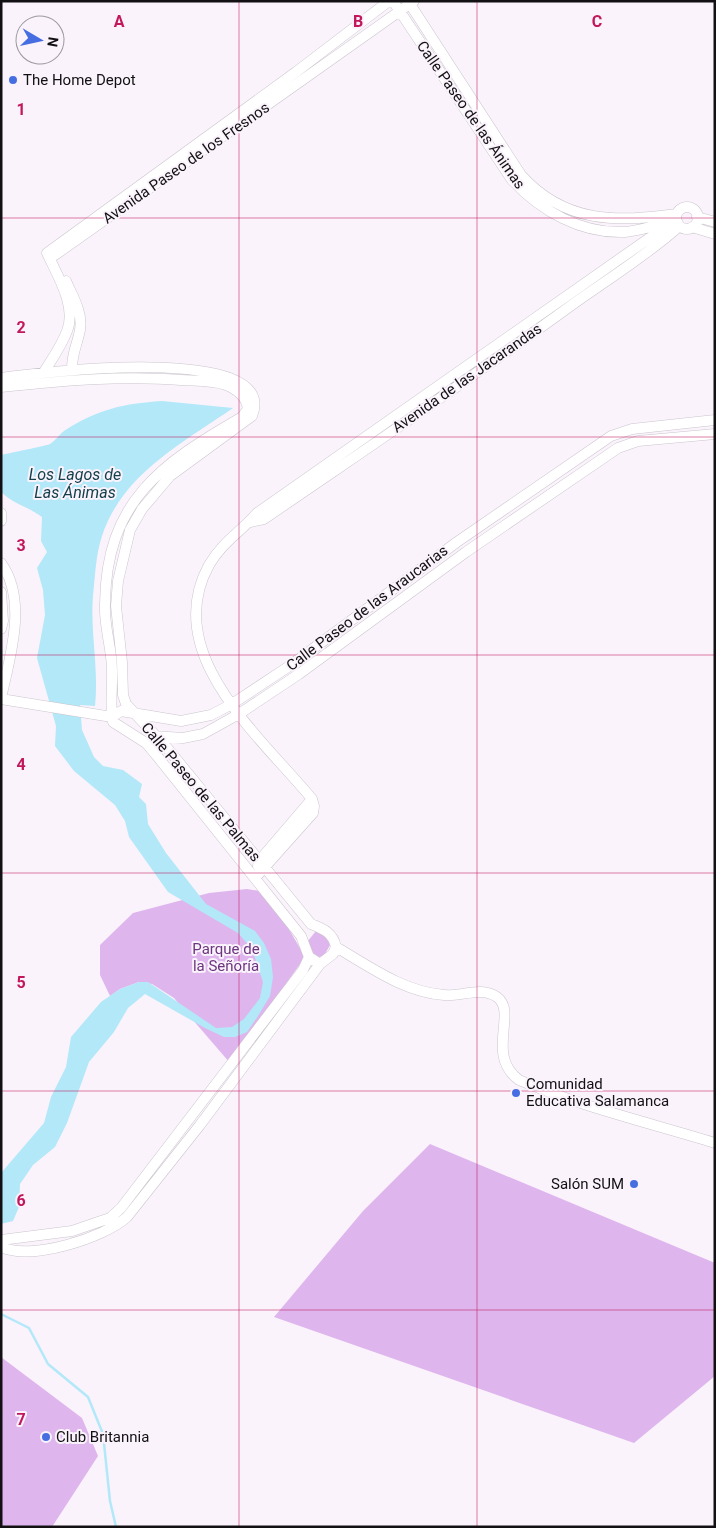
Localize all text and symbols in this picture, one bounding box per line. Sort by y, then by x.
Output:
text: A [114,12,125,31]
text: B [353,12,363,31]
text: C [592,12,602,31]
north arrow [15,15,65,65]
text: N [44,36,62,48]
street label: Calle Paseo de las Ánimas [413,38,529,192]
place label: The Home Depot [23,71,136,89]
marker: The Home Depot [7,74,19,86]
street label: Avenida Paseo de los Fresnos [99,98,273,228]
text: 1 [16,100,26,119]
text: 2 [16,318,26,337]
street label: Avenida de las Jacarandas [389,320,545,436]
water label: Los Lagos de Las Ánimas [29,465,121,502]
text: 3 [16,536,26,555]
street label: Calle Paseo de las Araucarias [283,541,451,675]
street label: Calle Paseo de las Palmas [138,719,264,865]
text: 4 [16,755,26,774]
park label: Parque de la Señoría [192,940,260,975]
text: 5 [16,973,26,992]
place label: Comunidad Educativa Salamanca [526,1075,669,1110]
marker: Comunidad Educativa Salamanca [510,1087,522,1099]
place label: Salón SUM [551,1175,624,1193]
marker: Salón SUM [628,1178,640,1190]
text: 6 [16,1191,26,1210]
text: 7 [16,1410,26,1429]
place label: Club Britannia [56,1428,149,1446]
marker: Club Britannia [40,1431,52,1443]

